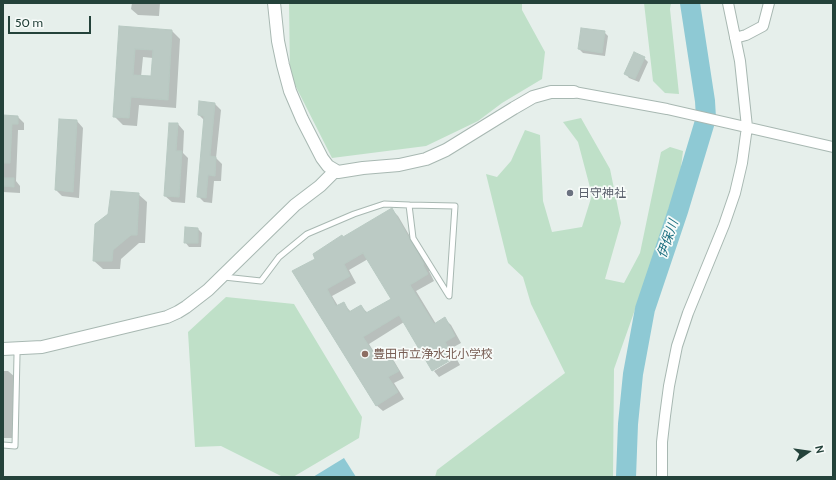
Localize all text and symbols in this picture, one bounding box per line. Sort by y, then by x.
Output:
scale bar [10,8,93,34]
text: 50 m [15,15,43,30]
place label: 日守神社 [578,186,626,200]
marker: 日守神社 [565,188,575,198]
water label: 伊保川 [654,218,682,260]
place label: 豊田市立浄水北小学校 [373,347,493,361]
marker: 豊田市立浄水北小学校 [360,349,370,359]
north arrow [788,432,828,472]
text: N [812,444,827,455]

